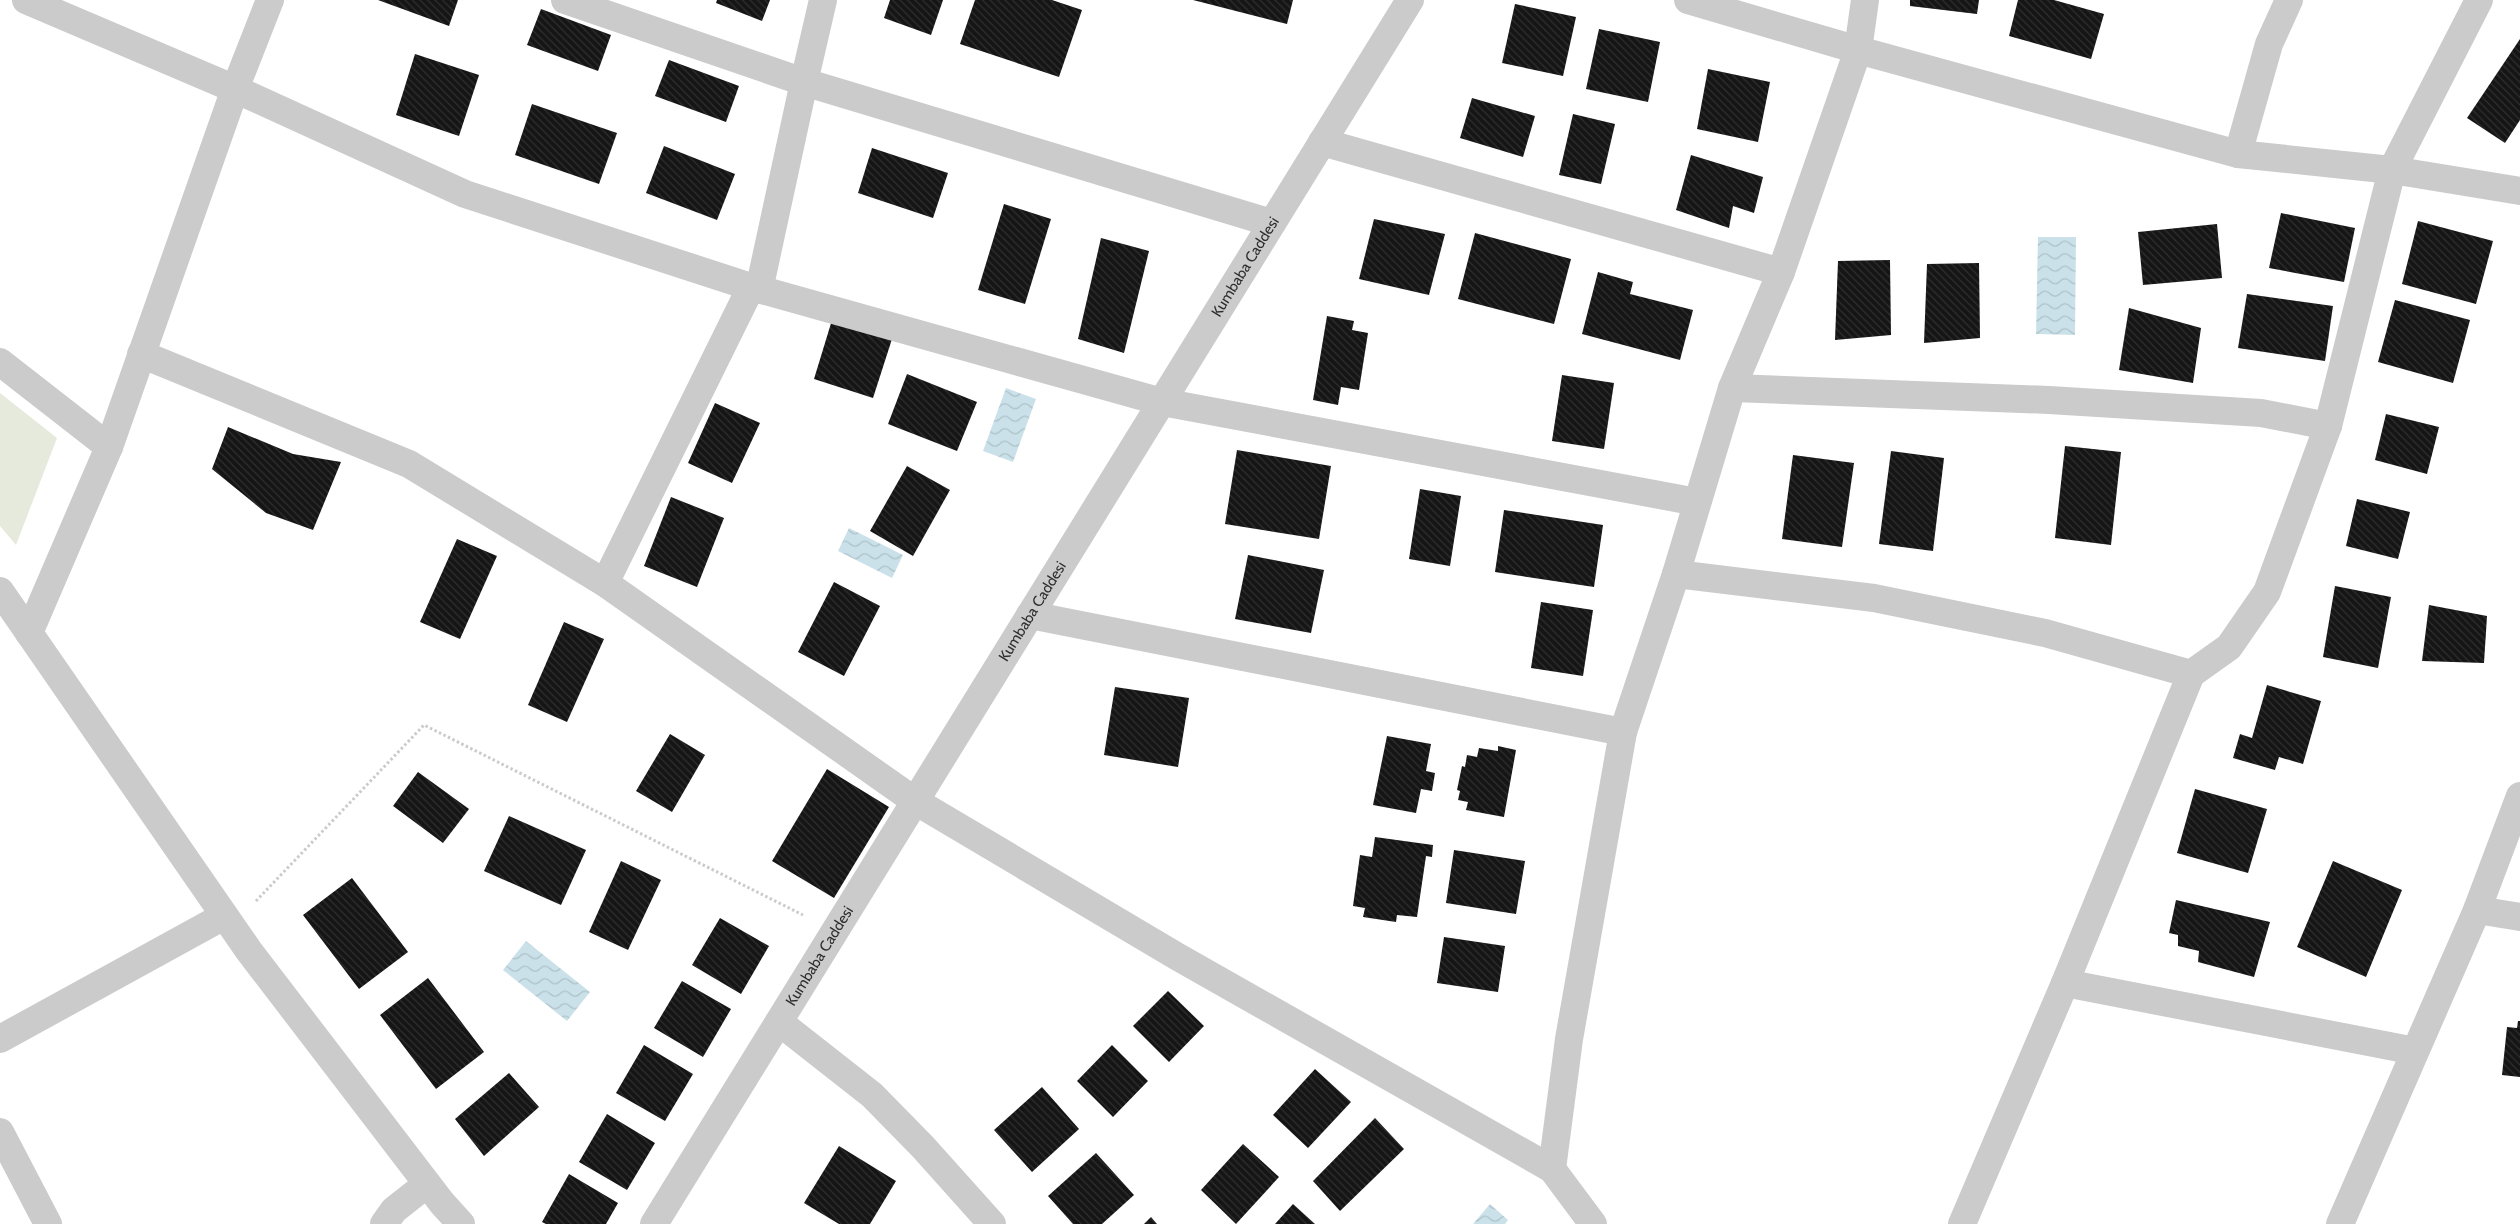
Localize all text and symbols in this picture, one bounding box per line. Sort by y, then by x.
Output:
street label: Kumbaba Caddesi [1208,214,1283,320]
street label: Kumbaba Caddesi [995,558,1070,665]
street label: Kumbaba Caddesi [782,903,857,1009]

